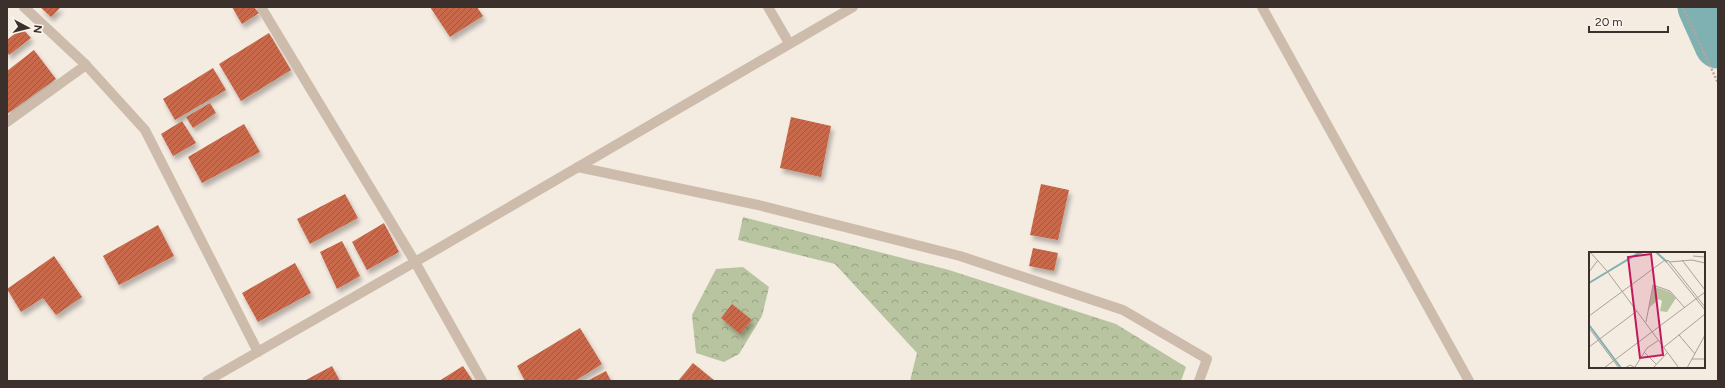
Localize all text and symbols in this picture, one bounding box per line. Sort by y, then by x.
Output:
north arrow [8,8,48,48]
scale bar [1589,8,1668,34]
text: 20 m [1595,15,1623,29]
text: N [30,24,44,34]
inset map [1589,252,1705,368]

